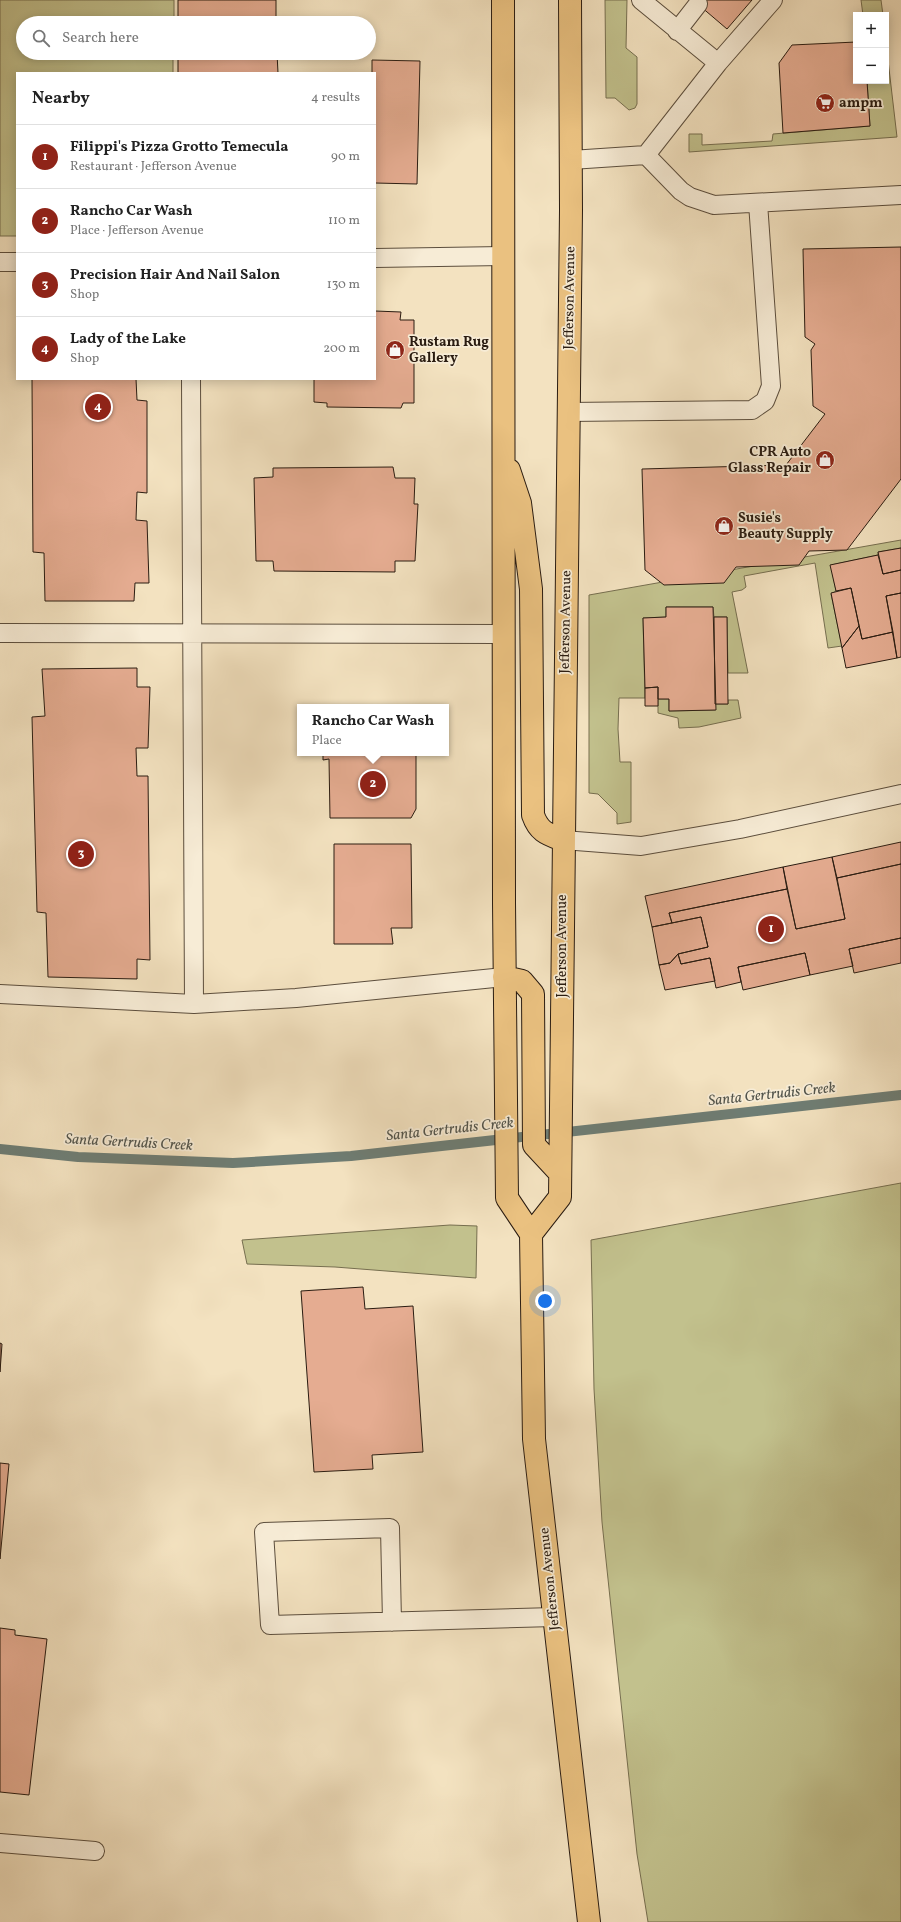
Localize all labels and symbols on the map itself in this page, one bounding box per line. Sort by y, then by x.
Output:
supermarket icon: ampm [814,92,836,114]
place label: ampm [839,94,883,113]
street label: Jefferson Avenue [560,246,580,350]
place label: Rustam Rug Gallery [409,333,489,368]
shop icon: Rustam Rug Gallery [384,339,406,361]
pin: 4 [85,392,111,422]
place label: CPR Auto Glass Repair [728,443,811,478]
shop icon: CPR Auto Glass Repair [814,449,836,471]
place label: Susie's Beauty Supply [738,509,833,544]
shop icon: Susie's Beauty Supply [713,515,735,537]
street label: Jefferson Avenue [556,570,576,674]
pin: 2 [360,769,386,799]
pin: 3 [68,839,94,869]
street label: Jefferson Avenue [553,894,572,998]
pin: 1 [758,914,784,944]
water label: Santa Gertrudis Creek [707,1078,837,1112]
water label: Santa Gertrudis Creek [385,1113,515,1147]
water label: Santa Gertrudis Creek [65,1129,193,1157]
your location [535,1291,555,1311]
street label: Jefferson Avenue [535,1526,565,1631]

